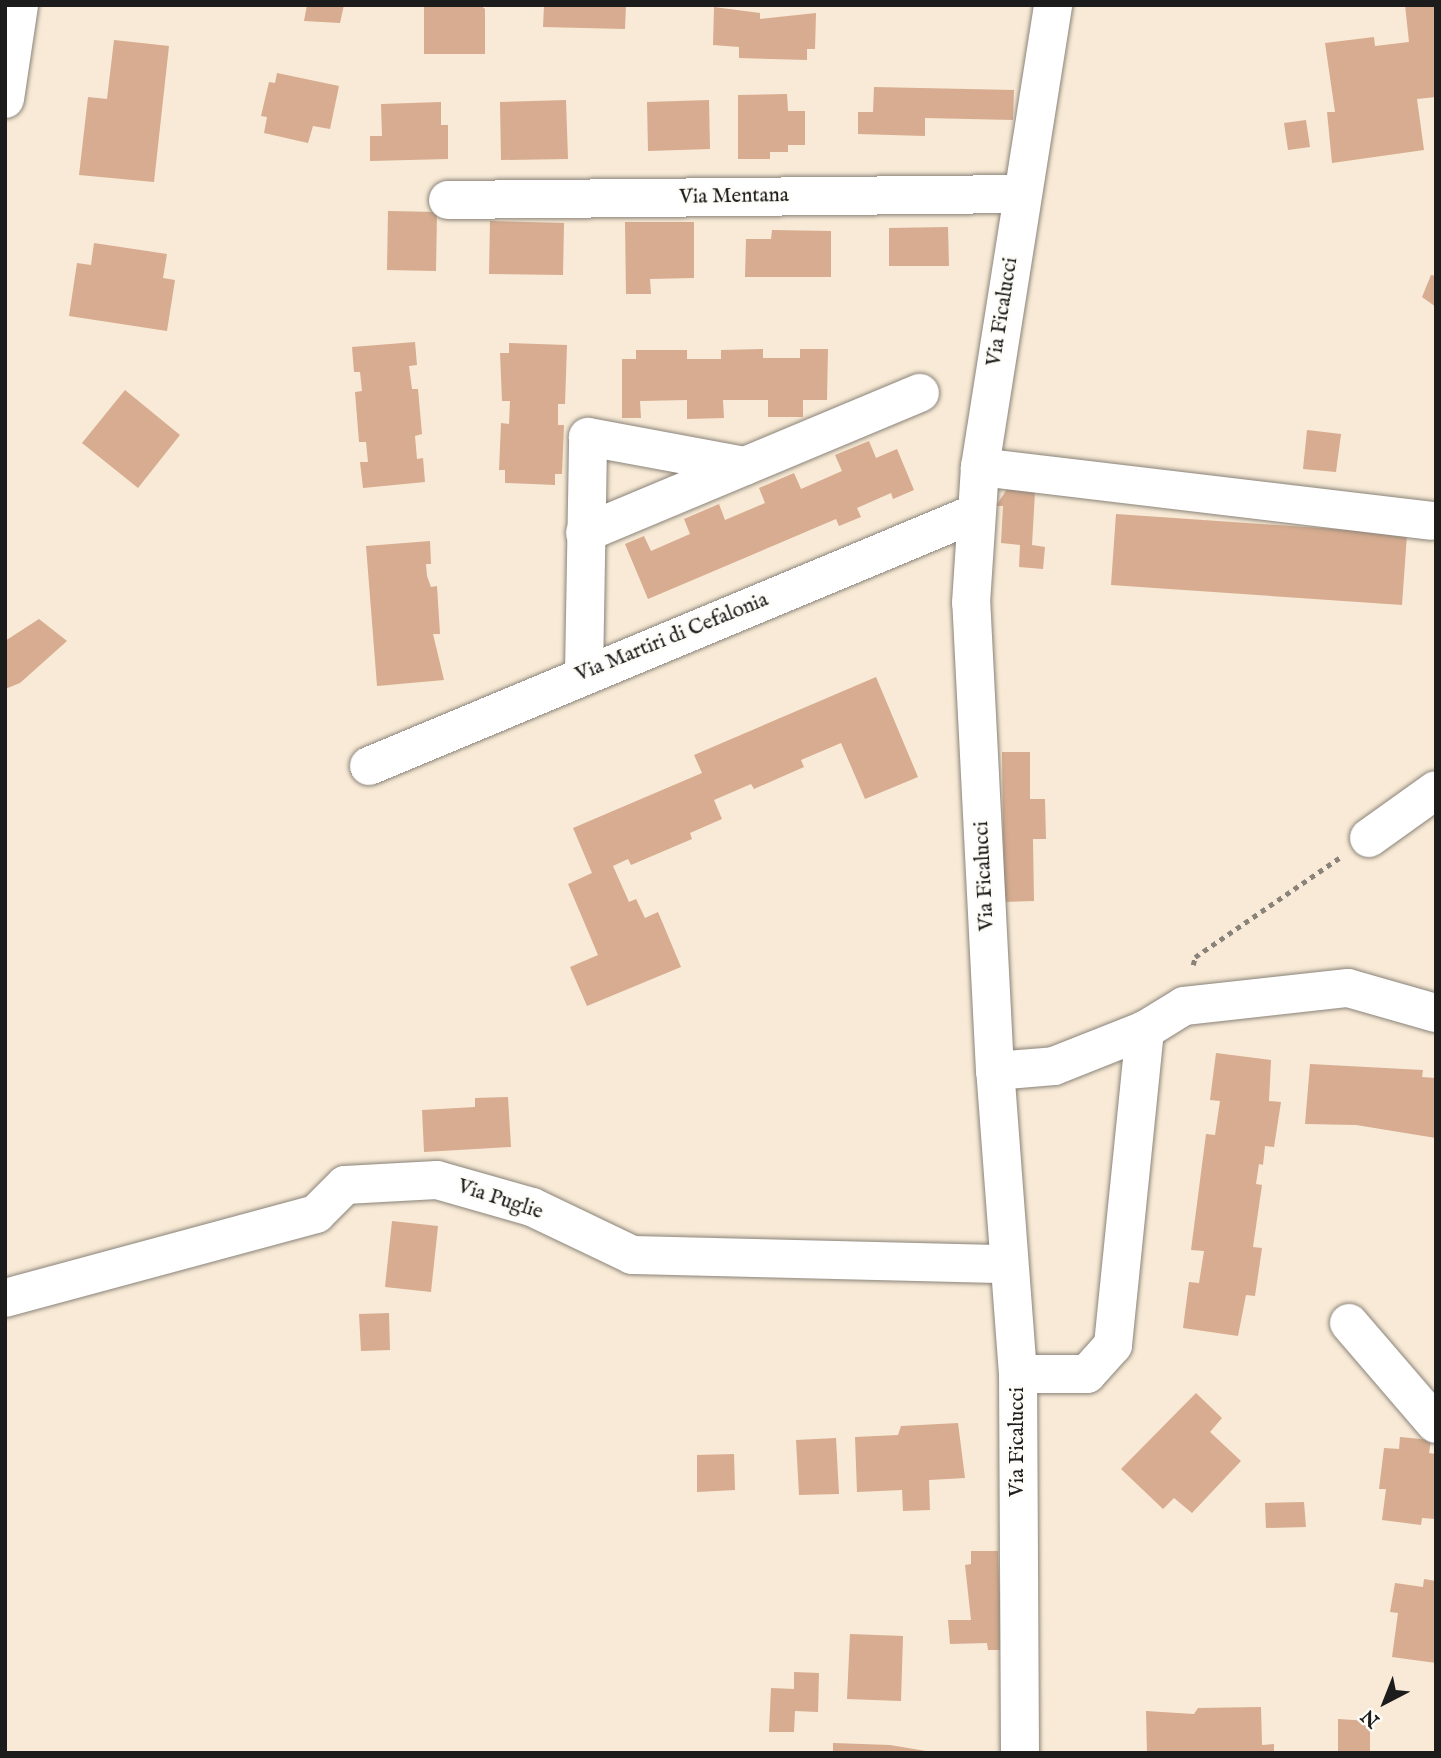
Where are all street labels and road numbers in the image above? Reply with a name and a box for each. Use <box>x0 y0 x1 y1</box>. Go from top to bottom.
street label: Via Mentana <box>679 183 789 211</box>
street label: Via Ficalucci <box>982 256 1024 368</box>
street label: Via Martiri di Cefalonia <box>572 588 772 688</box>
street label: Via Ficalucci <box>970 820 1000 932</box>
street label: Via Puglie <box>454 1174 546 1226</box>
street label: Via Ficalucci <box>1005 1387 1031 1497</box>

